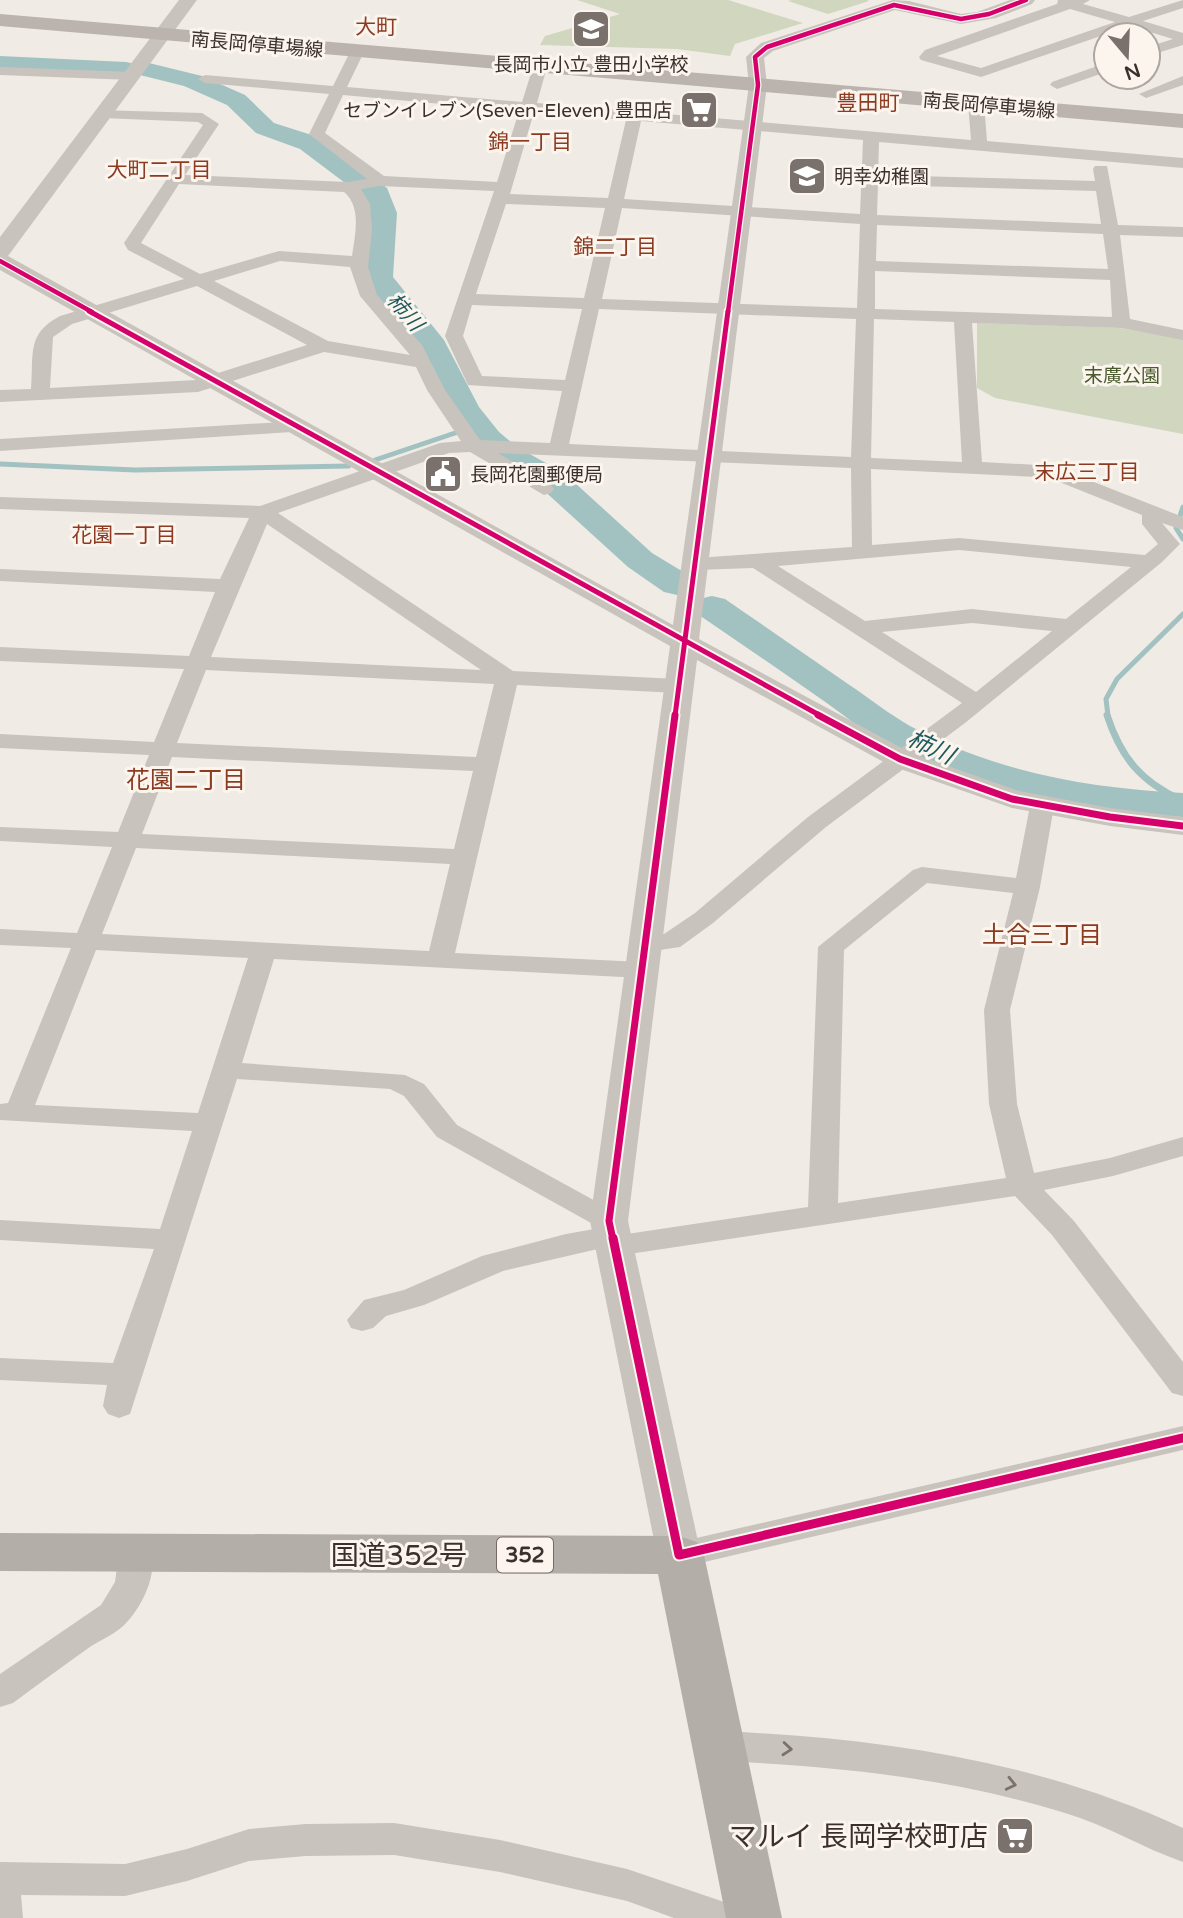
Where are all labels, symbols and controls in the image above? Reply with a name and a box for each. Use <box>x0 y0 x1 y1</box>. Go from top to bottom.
school or university icon: 長岡市小立 豊田小学校 <box>570 8 612 50</box>
district label: 大町 <box>355 15 397 40</box>
north arrow <box>1092 21 1162 91</box>
street label: 南長岡停車場線 <box>190 28 324 62</box>
place label: 長岡市小立 豊田小学校 <box>494 54 688 76</box>
text: N <box>1121 58 1143 84</box>
supermarket icon: セブンイレブン(Seven-Eleven) 豊田店 <box>678 89 720 131</box>
street label: 南長岡停車場線 <box>922 89 1056 123</box>
district label: 豊田町 <box>837 91 900 116</box>
place label: セブンイレブン(Seven-Eleven) 豊田店 <box>343 100 672 122</box>
district label: 錦一丁目 <box>488 130 572 155</box>
school or university icon: 明幸幼稚園 <box>786 155 828 197</box>
district label: 大町二丁目 <box>107 158 212 183</box>
place label: 明幸幼稚園 <box>834 166 929 188</box>
district label: 錦二丁目 <box>573 235 657 260</box>
water label: 柿川 <box>381 288 429 338</box>
park label: 末廣公園 <box>1084 365 1160 387</box>
public building icon: 長岡花園郵便局 <box>422 453 464 495</box>
district label: 末広三丁目 <box>1035 460 1140 485</box>
place label: 長岡花園郵便局 <box>470 464 603 486</box>
district label: 花園一丁目 <box>72 523 177 548</box>
water label: 柿川 <box>903 724 961 772</box>
district label: 花園二丁目 <box>126 766 246 795</box>
district label: 土合三丁目 <box>982 921 1102 950</box>
road number: 352 <box>497 1538 553 1572</box>
street label: 国道352号 <box>331 1539 467 1573</box>
one-way arrow <box>782 1741 793 1756</box>
one-way arrow <box>1005 1776 1017 1790</box>
supermarket icon: マルイ 長岡学校町店 <box>994 1815 1036 1857</box>
place label: マルイ 長岡学校町店 <box>729 1820 988 1854</box>

